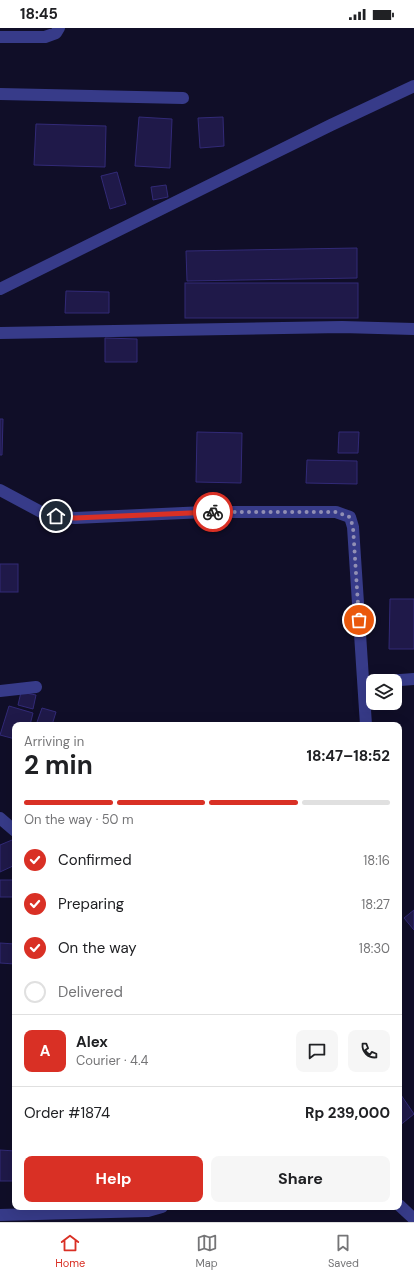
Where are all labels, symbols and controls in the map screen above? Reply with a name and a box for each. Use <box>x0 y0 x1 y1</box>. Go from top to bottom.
text: 18:45 <box>20 4 58 24</box>
courier <box>193 492 233 532</box>
pin <box>39 499 73 533</box>
icon: bike <box>202 501 224 523</box>
icon: home <box>45 505 67 527</box>
pin <box>342 603 376 637</box>
icon: bag <box>348 609 370 631</box>
map controls <box>366 674 402 710</box>
button: layers <box>366 674 402 710</box>
text: Arriving in <box>24 733 84 750</box>
text: 18:47–18:52 <box>307 746 390 766</box>
text: 2 min <box>24 748 93 782</box>
text: On the way · 50 m <box>24 811 134 828</box>
icon: check <box>24 849 46 871</box>
text: Confirmed <box>58 850 132 870</box>
text: 18:16 <box>363 852 390 869</box>
icon: check <box>24 893 46 915</box>
text: Preparing <box>58 894 124 914</box>
text: 18:27 <box>361 896 390 913</box>
icon: check <box>24 937 46 959</box>
text: On the way <box>58 938 137 958</box>
text: 18:30 <box>359 940 390 957</box>
text: Delivered <box>58 982 123 1002</box>
button: chat <box>296 1030 338 1072</box>
button: phone <box>348 1030 390 1072</box>
text: Alex <box>76 1032 108 1052</box>
text: A <box>40 1041 50 1061</box>
text: Courier · 4.4 <box>76 1052 148 1069</box>
text: Order #1874 <box>24 1103 110 1123</box>
text: Rp 239,000 <box>305 1103 390 1123</box>
button: Help <box>24 1156 203 1202</box>
button: Share <box>211 1156 390 1202</box>
tab: Home <box>55 1232 85 1270</box>
tab: Map <box>196 1232 218 1270</box>
tab: Saved <box>328 1232 359 1270</box>

